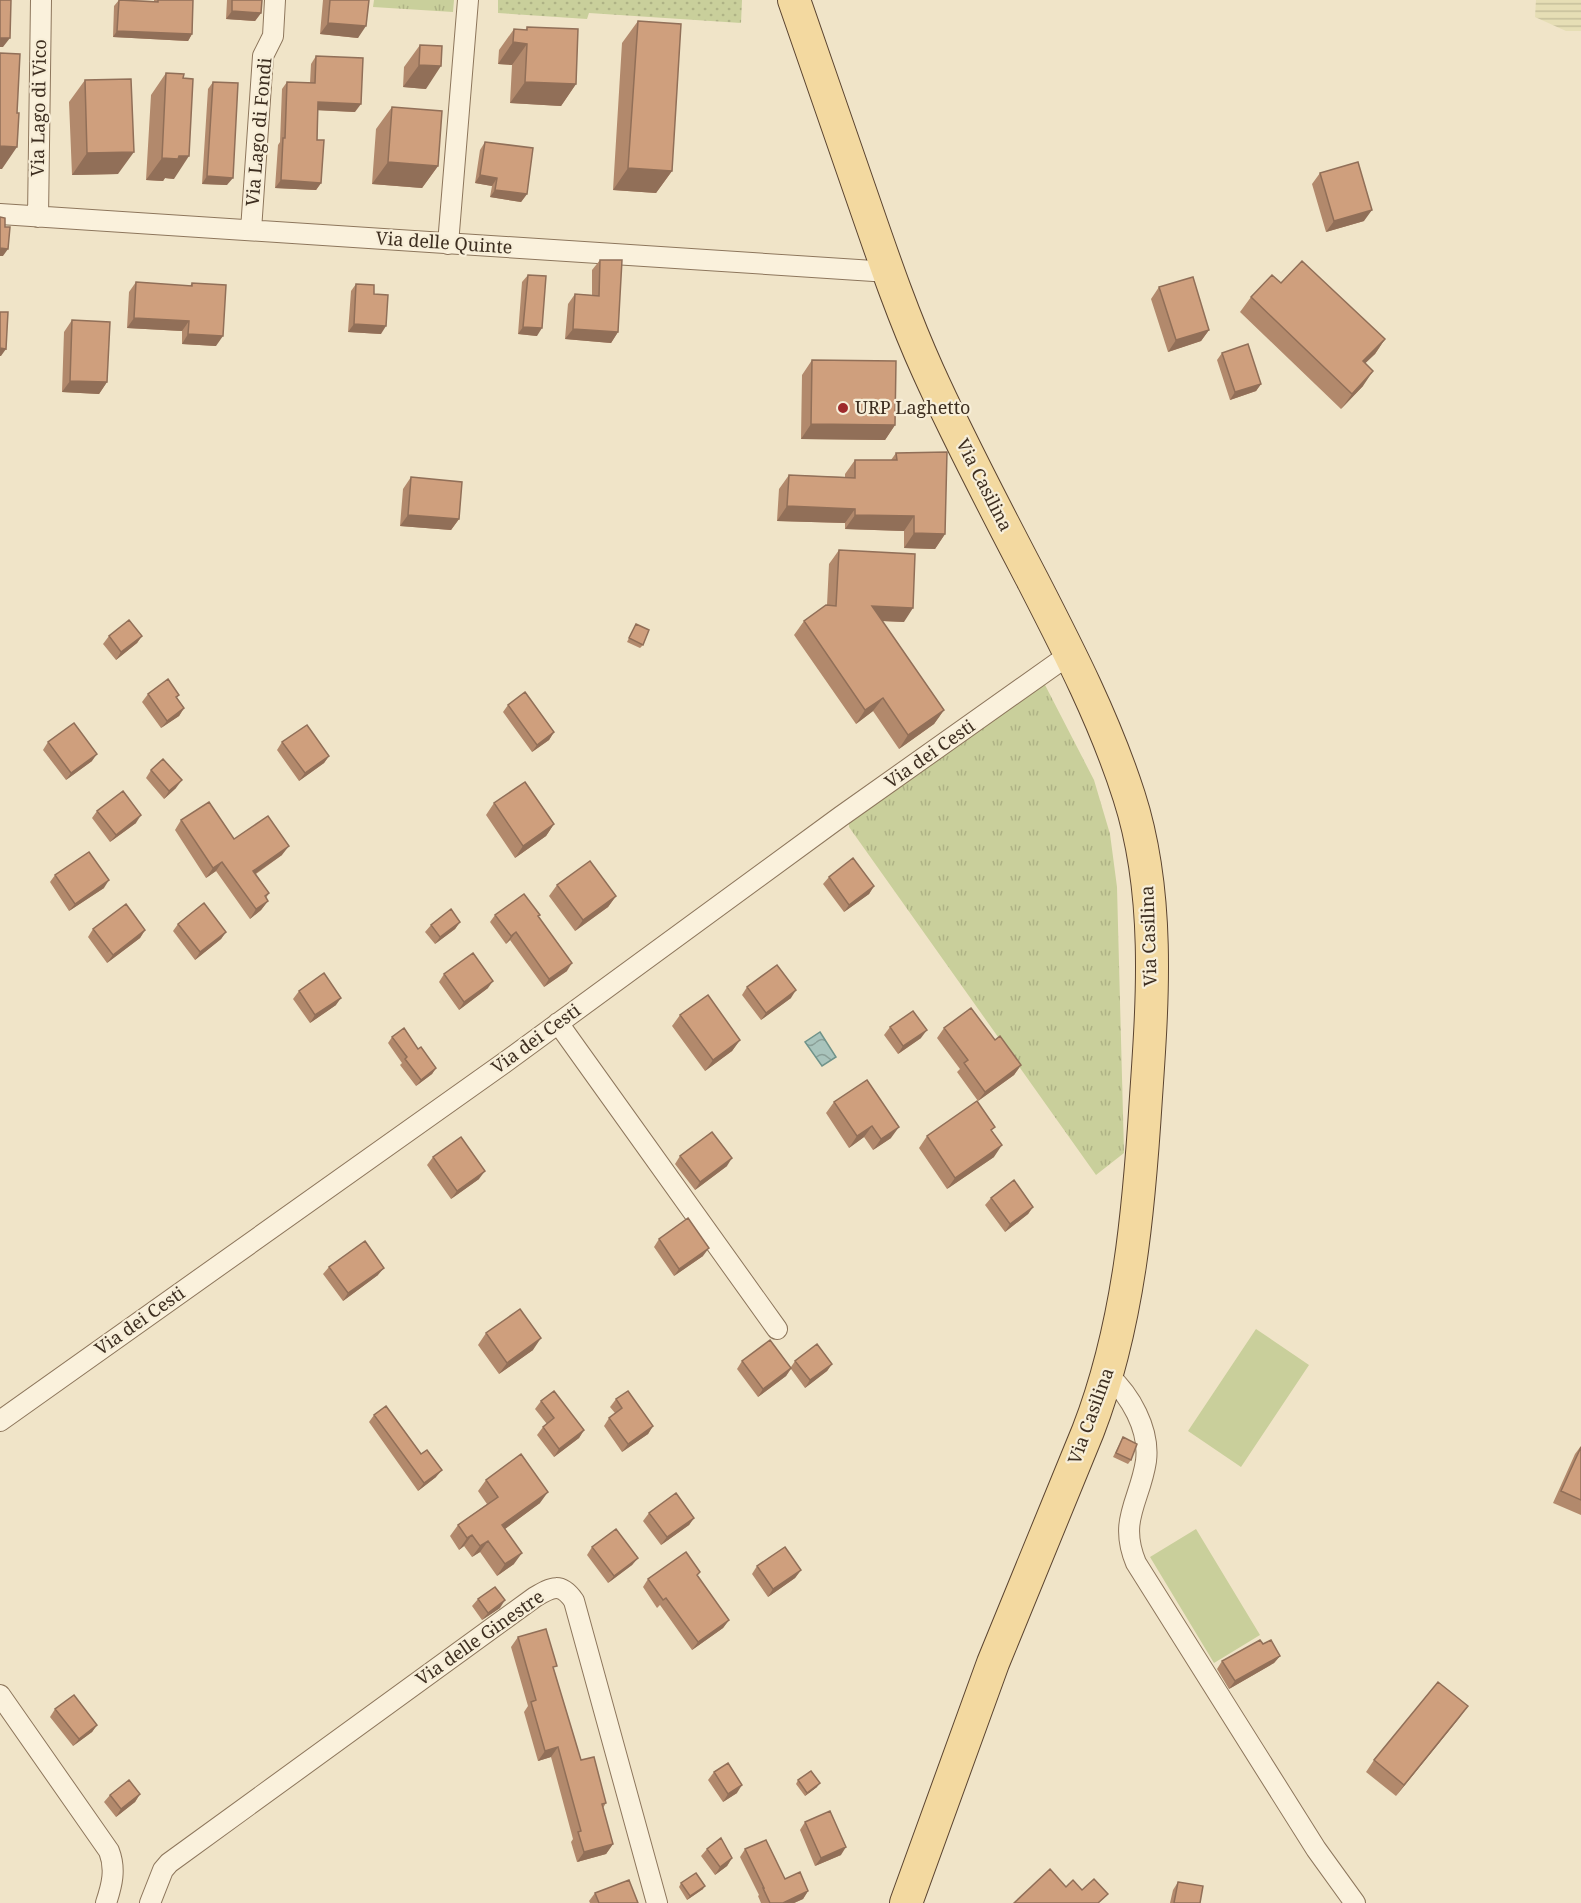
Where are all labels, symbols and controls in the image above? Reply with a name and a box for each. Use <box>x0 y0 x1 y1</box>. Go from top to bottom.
street label: Via Lago di Vico <box>25 39 51 177</box>
street label: Via Lago di Fondi <box>240 56 276 207</box>
street label: Via delle Quinte <box>375 225 513 259</box>
place label: URP Laghetto <box>855 395 970 419</box>
marker: URP Laghetto <box>836 401 850 415</box>
street label: Via Casilina <box>951 434 1018 535</box>
street label: Via dei Cesti <box>880 713 979 793</box>
street label: Via Casilina <box>1134 885 1162 987</box>
street label: Via dei Cesti <box>486 998 585 1079</box>
street label: Via dei Cesti <box>90 1280 189 1360</box>
street label: Via Casilina <box>1062 1364 1119 1467</box>
street label: Via delle Ginestre <box>411 1584 548 1690</box>

